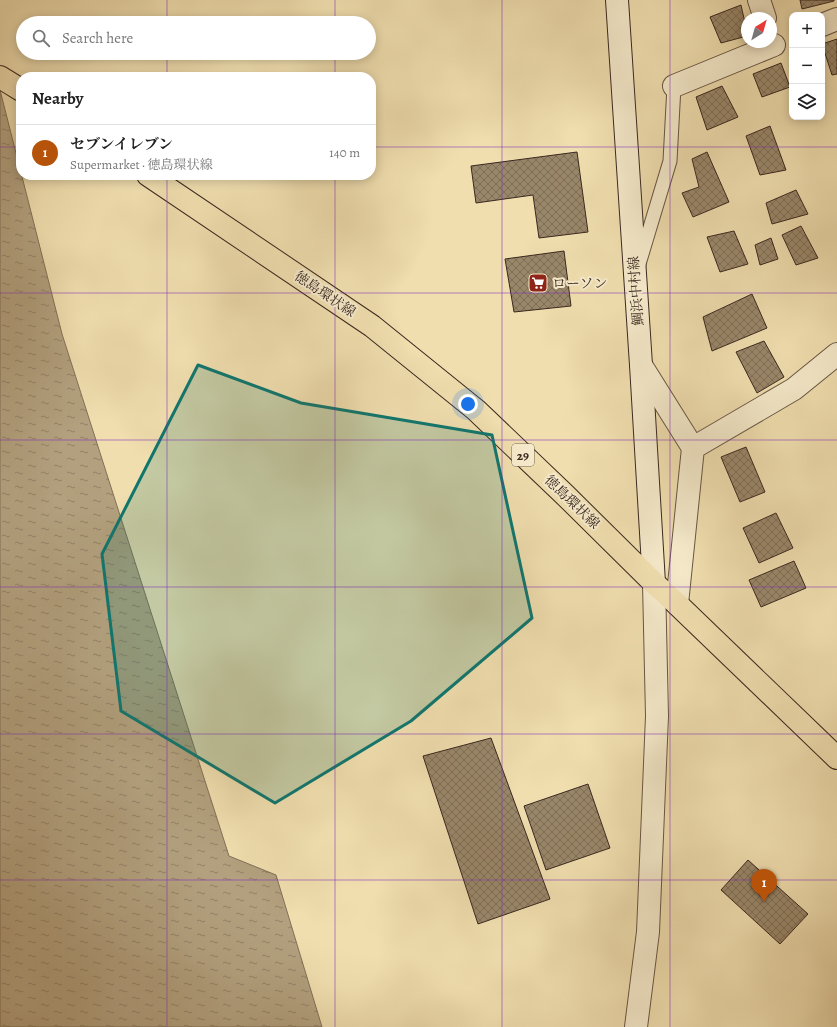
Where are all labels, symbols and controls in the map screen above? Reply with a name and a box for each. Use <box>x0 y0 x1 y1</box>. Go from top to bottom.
north arrow <box>741 12 777 48</box>
map controls <box>789 12 825 120</box>
button: + <box>789 12 825 48</box>
search box <box>16 16 376 60</box>
icon: search <box>30 27 52 49</box>
text: Search here <box>62 28 133 48</box>
button: − <box>789 48 825 84</box>
button: layers <box>789 84 825 120</box>
text: Nearby <box>32 87 83 110</box>
text: セブンイレブン <box>70 134 173 154</box>
text: 1 <box>43 144 47 161</box>
text: 140 m <box>329 144 360 161</box>
text: Supermarket · 徳島環状線 <box>70 156 212 173</box>
street label: 鯛浜中村線 <box>624 255 648 327</box>
street label: 徳島環状線 <box>291 267 359 321</box>
supermarket icon: ローソン <box>527 272 549 294</box>
place label: ローソン <box>552 274 607 293</box>
your location <box>458 394 478 414</box>
road number: 29 <box>512 444 534 466</box>
street label: 徳島環状線 <box>540 471 604 533</box>
pin: 1 <box>751 869 777 902</box>

